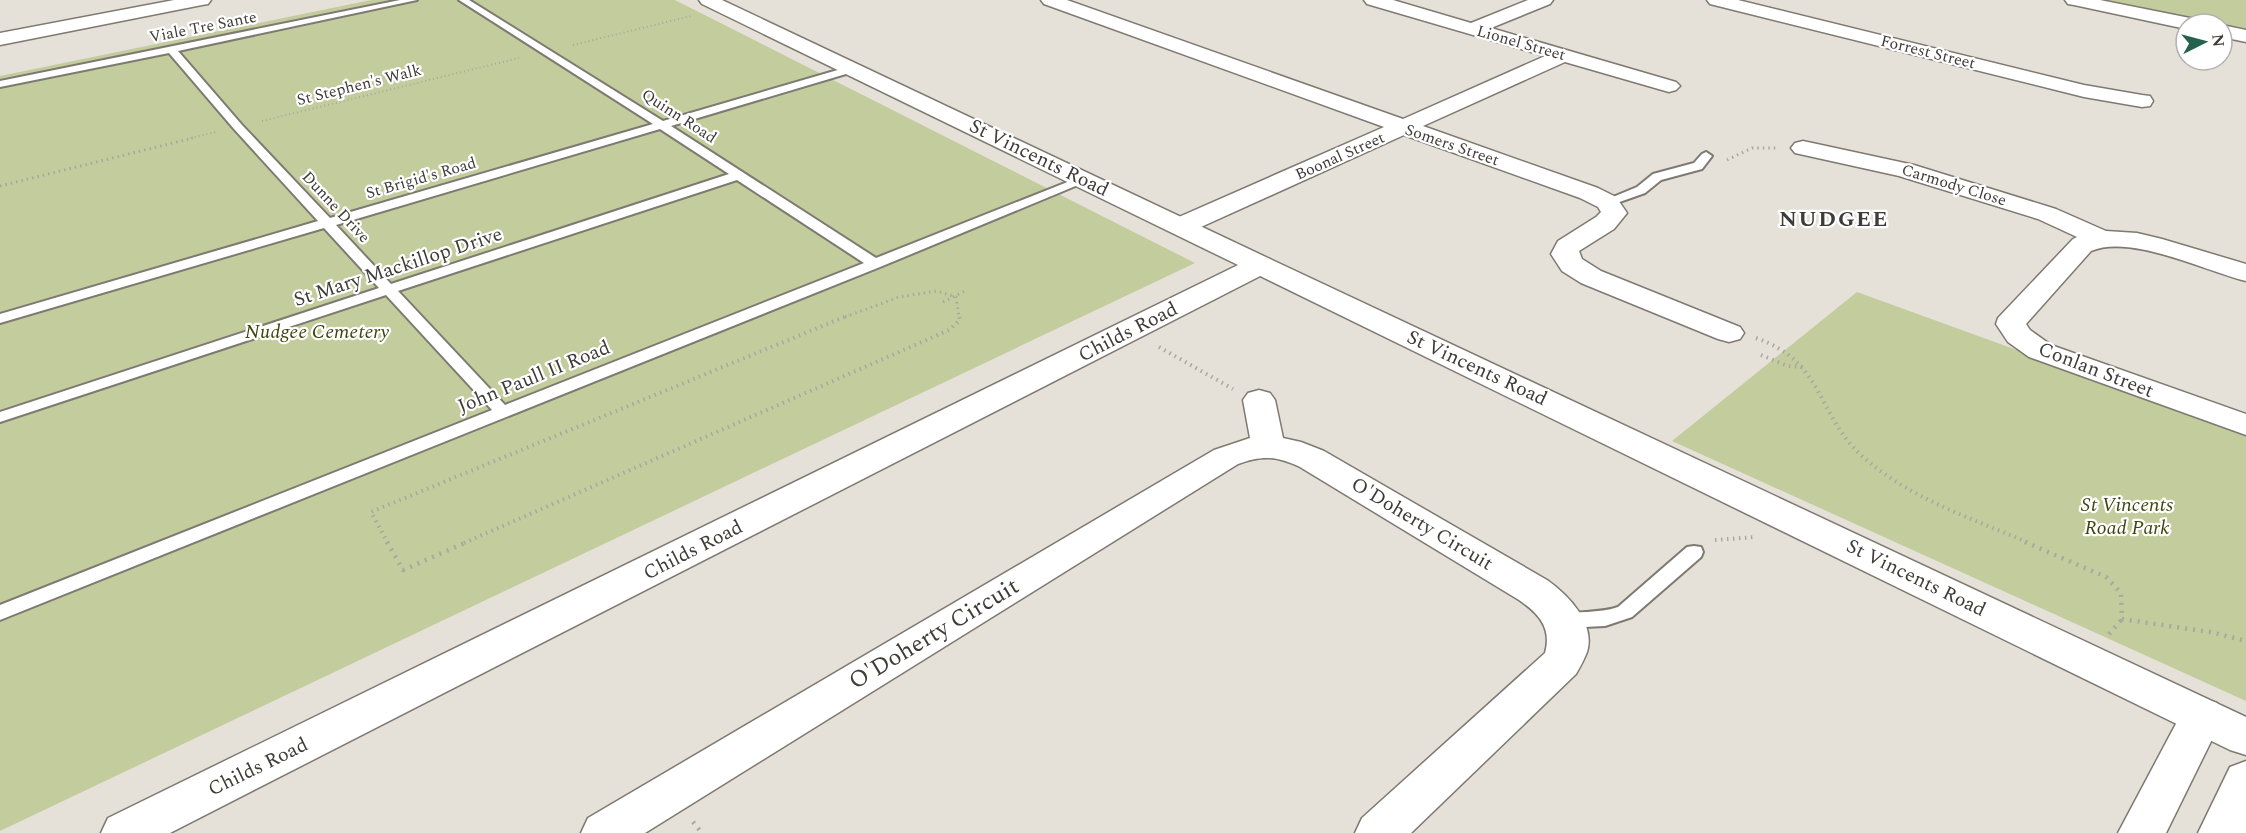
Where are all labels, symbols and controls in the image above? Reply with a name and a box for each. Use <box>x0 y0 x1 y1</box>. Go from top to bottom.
street label: Viale Tre Sante <box>147 5 259 49</box>
north arrow <box>2174 12 2234 72</box>
street label: Lionel Street <box>1474 19 1569 67</box>
street label: Forrest Street <box>1878 29 1978 75</box>
text: N <box>2205 33 2231 48</box>
street label: St Stephen's Walk <box>294 58 424 112</box>
street label: Quinn Road <box>637 83 721 149</box>
street label: St Vincents Road <box>964 111 1114 205</box>
street label: Somers Street <box>1402 118 1503 172</box>
street label: Boonal Street <box>1291 125 1389 186</box>
street label: St Brigid's Road <box>363 151 479 205</box>
street label: Carmody Close <box>1899 158 2009 212</box>
street label: Dunne Drive <box>296 166 376 248</box>
district label: NUDGEE <box>1779 203 1889 236</box>
street label: St Mary Mackillop Drive <box>290 219 506 315</box>
street label: Childs Road <box>1073 294 1183 370</box>
park label: Nudgee Cemetery <box>245 317 389 347</box>
street label: St Vincents Road <box>1402 322 1552 414</box>
street label: John Paull II Road <box>453 333 615 421</box>
street label: Conlan Street <box>2034 334 2158 406</box>
street label: O'Doherty Circuit <box>1345 470 1499 578</box>
park label: St Vincents Road Park <box>2081 490 2173 543</box>
street label: Childs Road <box>638 512 748 588</box>
street label: St Vincents Road <box>1841 531 1991 625</box>
street label: O'Doherty Circuit <box>842 569 1026 699</box>
street label: Childs Road <box>203 730 313 804</box>

